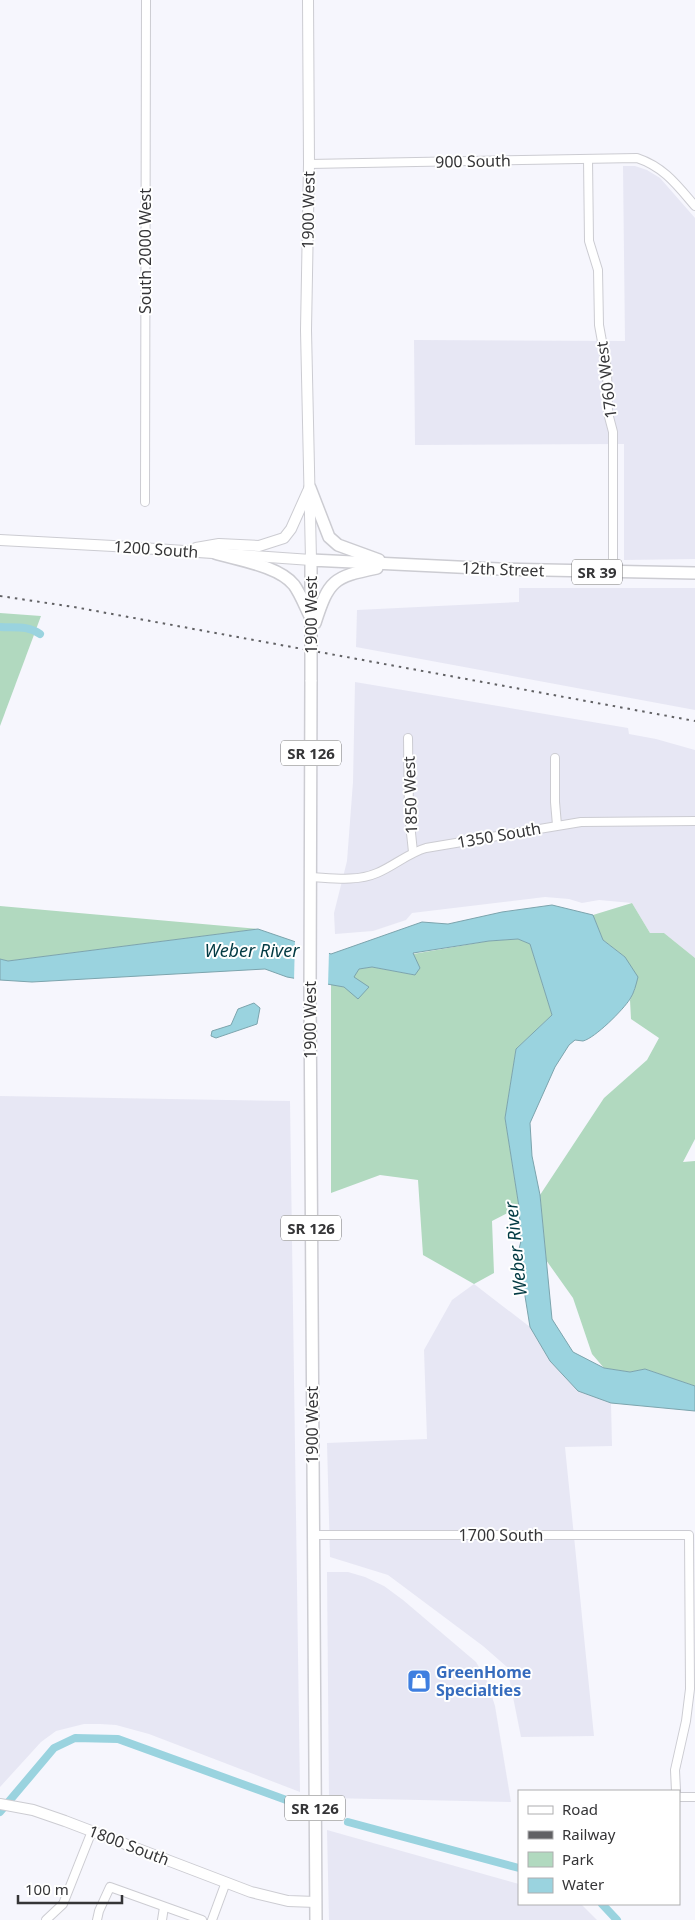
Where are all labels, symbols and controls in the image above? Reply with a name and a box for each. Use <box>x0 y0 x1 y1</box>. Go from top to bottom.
street label: 900 South <box>435 149 511 173</box>
street label: 1900 West <box>296 171 320 249</box>
street label: South 2000 West <box>134 188 156 314</box>
street label: 1760 West <box>590 340 622 420</box>
street label: 1200 South <box>113 535 199 563</box>
street label: 12th Street <box>461 557 545 581</box>
road number: SR 39 <box>572 560 622 584</box>
street label: 1900 West <box>300 576 322 654</box>
road number: SR 126 <box>281 740 341 766</box>
street label: 1850 West <box>398 756 422 834</box>
street label: 1350 South <box>455 817 543 853</box>
water label: Weber River <box>205 938 300 962</box>
street label: 1900 West <box>299 981 321 1059</box>
water label: Weber River <box>498 1200 532 1297</box>
road number: SR 126 <box>281 1216 341 1240</box>
street label: 1900 West <box>301 1386 323 1464</box>
street label: 1700 South <box>459 1524 543 1546</box>
place label: GreenHome Specialties <box>436 1661 531 1701</box>
shop icon: GreenHome Specialties <box>406 1668 432 1694</box>
legend <box>518 1790 680 1905</box>
road number: SR 126 <box>285 1796 345 1820</box>
text: Road <box>562 1799 598 1819</box>
street label: 1800 South <box>85 1820 173 1870</box>
text: Railway <box>562 1824 616 1844</box>
text: Park <box>562 1849 594 1869</box>
scale bar <box>18 1872 121 1904</box>
text: Water <box>562 1874 604 1894</box>
text: 100 m <box>25 1879 69 1899</box>

